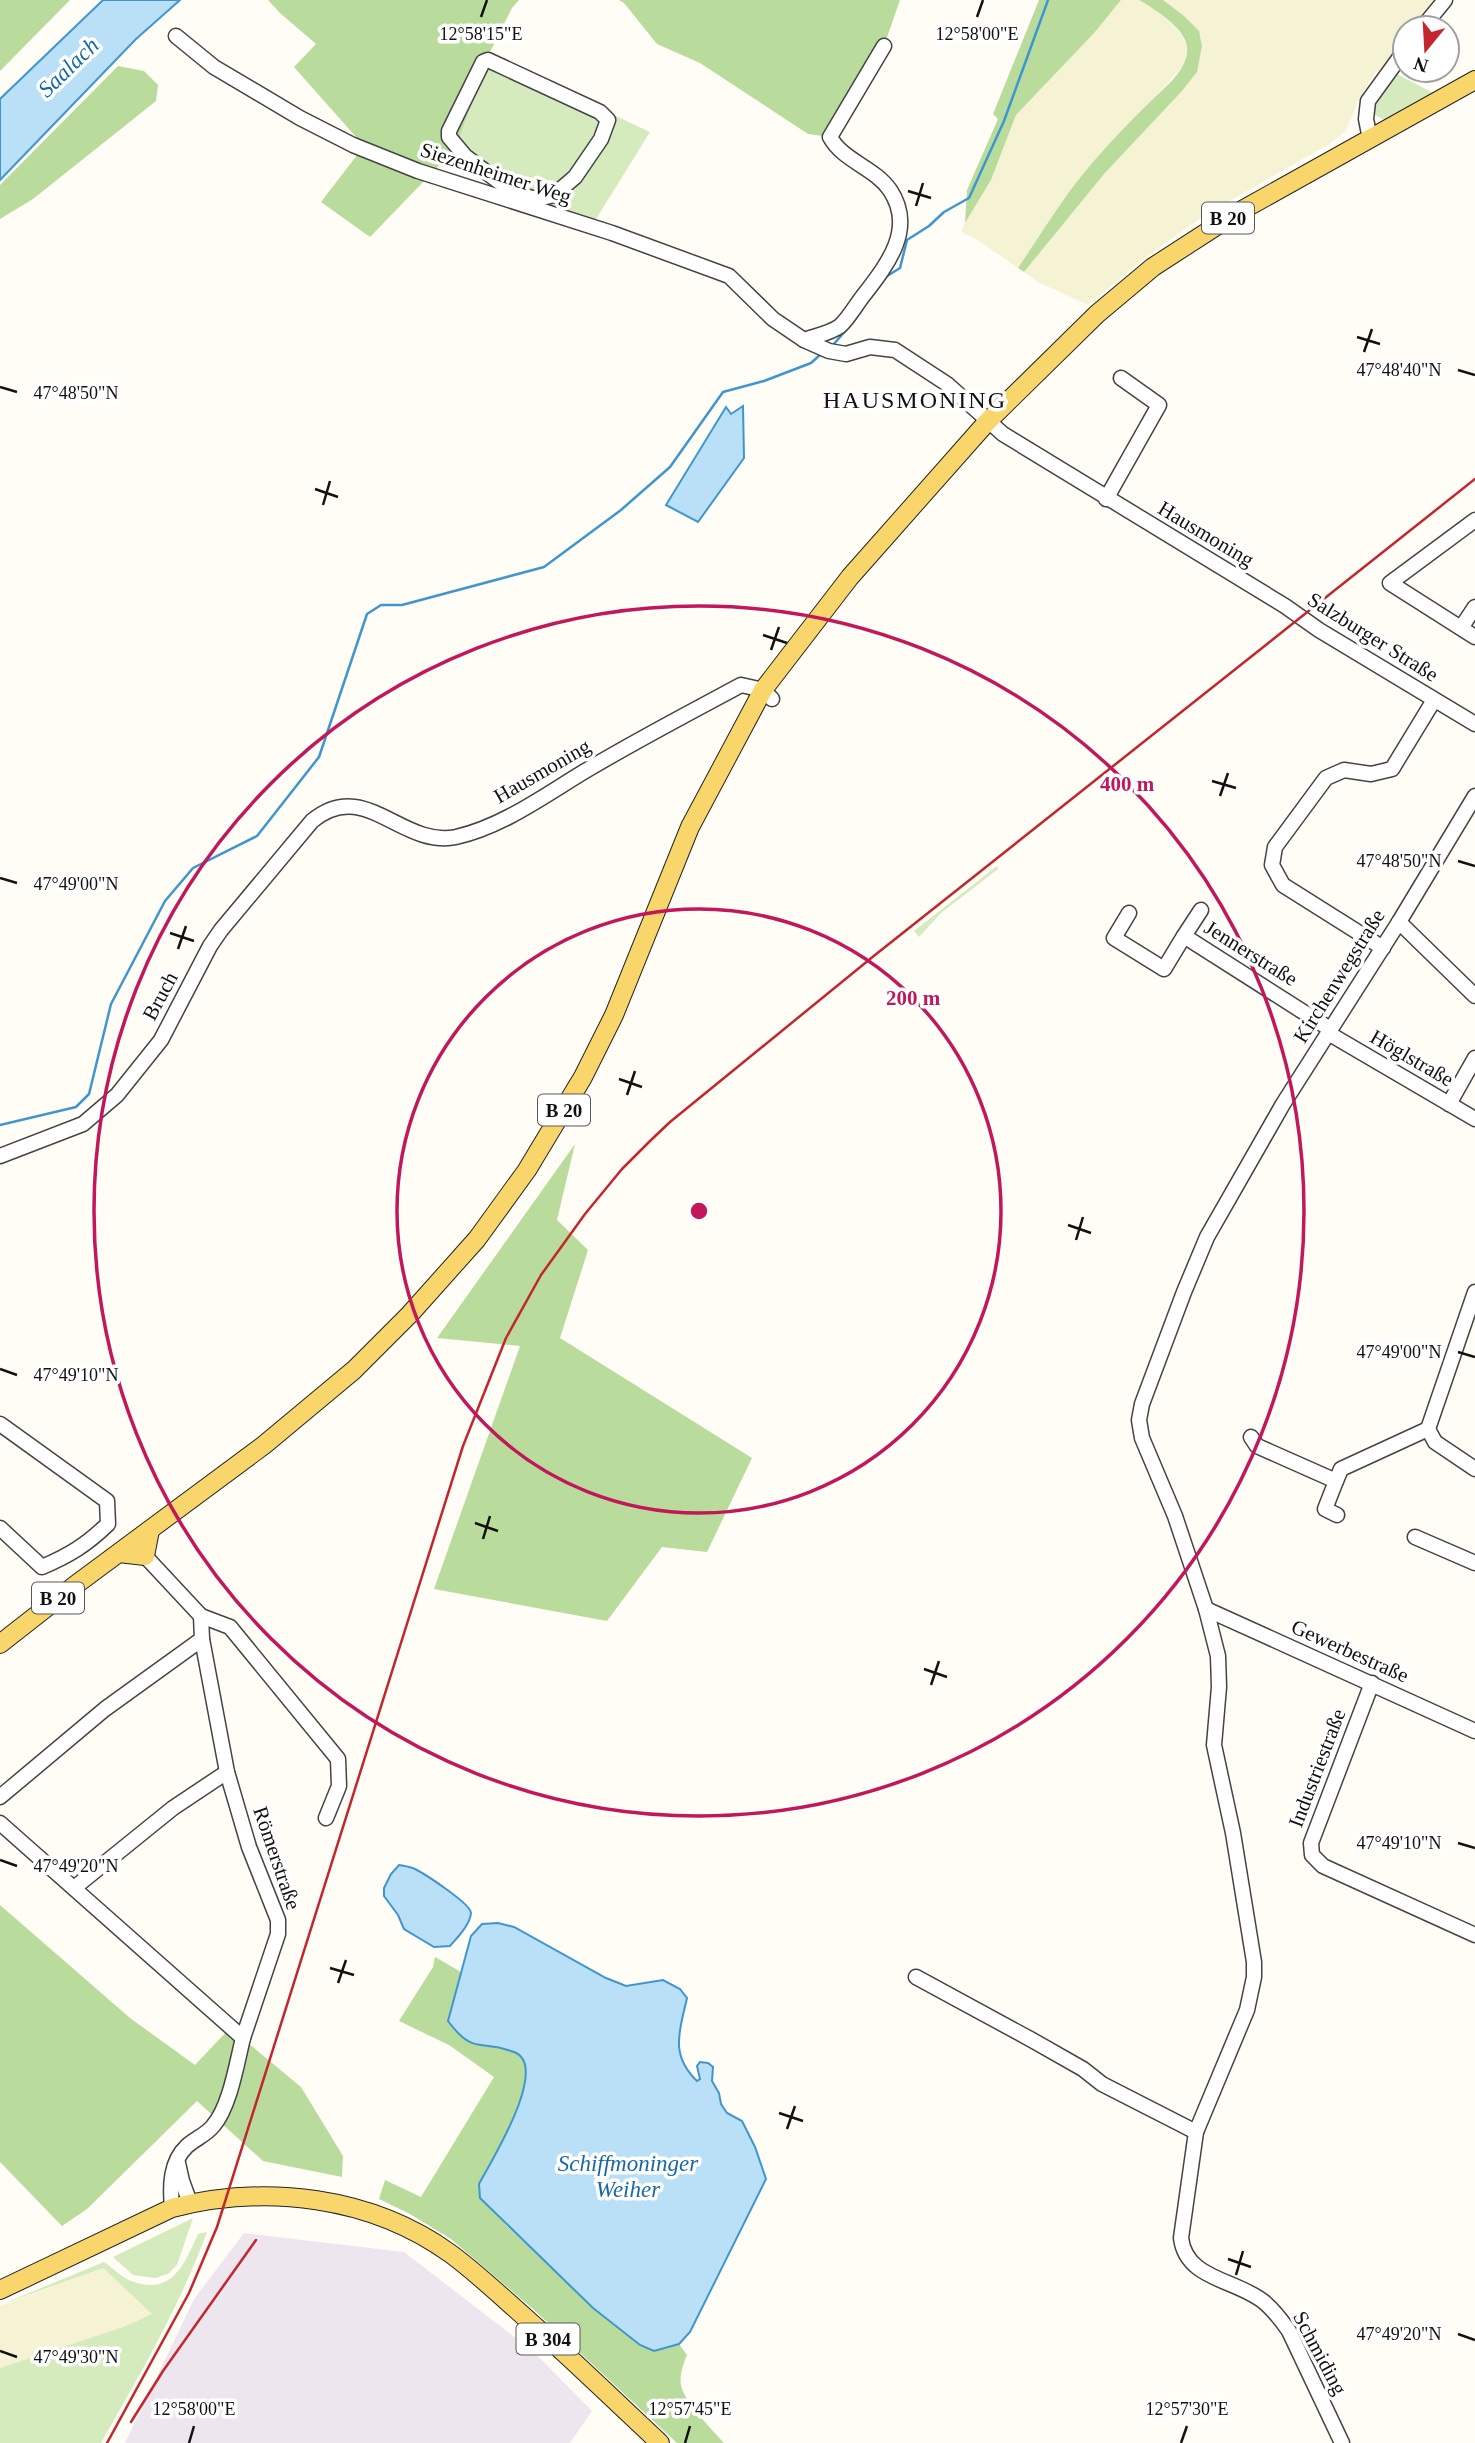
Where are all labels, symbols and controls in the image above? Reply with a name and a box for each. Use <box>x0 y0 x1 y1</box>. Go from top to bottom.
north arrow <box>1391 14 1461 84</box>
text: 12°58'15"E <box>440 24 522 44</box>
text: 12°58'00"E <box>936 24 1018 44</box>
water label: Saalach <box>33 33 104 102</box>
text: N <box>1411 53 1431 77</box>
street label: Siezenheimer Weg <box>418 137 575 209</box>
road number: B 20 <box>1202 202 1254 233</box>
text: 47°48'40"N <box>1357 360 1441 380</box>
text: 47°48'50"N <box>34 383 118 403</box>
district label: HAUSMONING <box>823 387 1007 413</box>
street label: Hausmoning <box>1154 496 1259 572</box>
street label: Salzburger Straße <box>1303 587 1443 687</box>
street label: Hausmoning <box>490 734 595 808</box>
text: 400 m <box>1100 772 1155 796</box>
text: 47°48'50"N <box>1357 851 1441 871</box>
text: 47°49'00"N <box>34 874 118 894</box>
street label: Kirchenwegstraße <box>1288 905 1390 1047</box>
street label: Jennerstraße <box>1200 915 1302 991</box>
street label: Bruch <box>137 967 183 1024</box>
text: 200 m <box>886 986 941 1010</box>
street label: Höglstraße <box>1366 1025 1458 1091</box>
road number: B 20 <box>538 1094 590 1126</box>
centre of rings <box>687 1199 711 1223</box>
text: 47°49'00"N <box>1357 1342 1441 1362</box>
text: 47°49'10"N <box>34 1365 118 1385</box>
road number: B 20 <box>32 1582 84 1614</box>
street label: Gewerbestraße <box>1288 1614 1412 1688</box>
street label: Industriestraße <box>1283 1705 1351 1831</box>
street label: Römerstraße <box>248 1803 306 1913</box>
text: 47°49'10"N <box>1357 1833 1441 1853</box>
text: 47°49'20"N <box>34 1856 118 1876</box>
water label: Schiffmoninger Weiher <box>558 2151 699 2202</box>
street label: Schmiding <box>1288 2307 1352 2399</box>
road number: B 304 <box>516 2324 580 2354</box>
text: 47°49'20"N <box>1357 2324 1441 2344</box>
text: 47°49'30"N <box>34 2347 118 2367</box>
text: 12°58'00"E <box>153 2399 235 2419</box>
text: 12°57'45"E <box>649 2399 731 2419</box>
text: 12°57'30"E <box>1146 2399 1228 2419</box>

